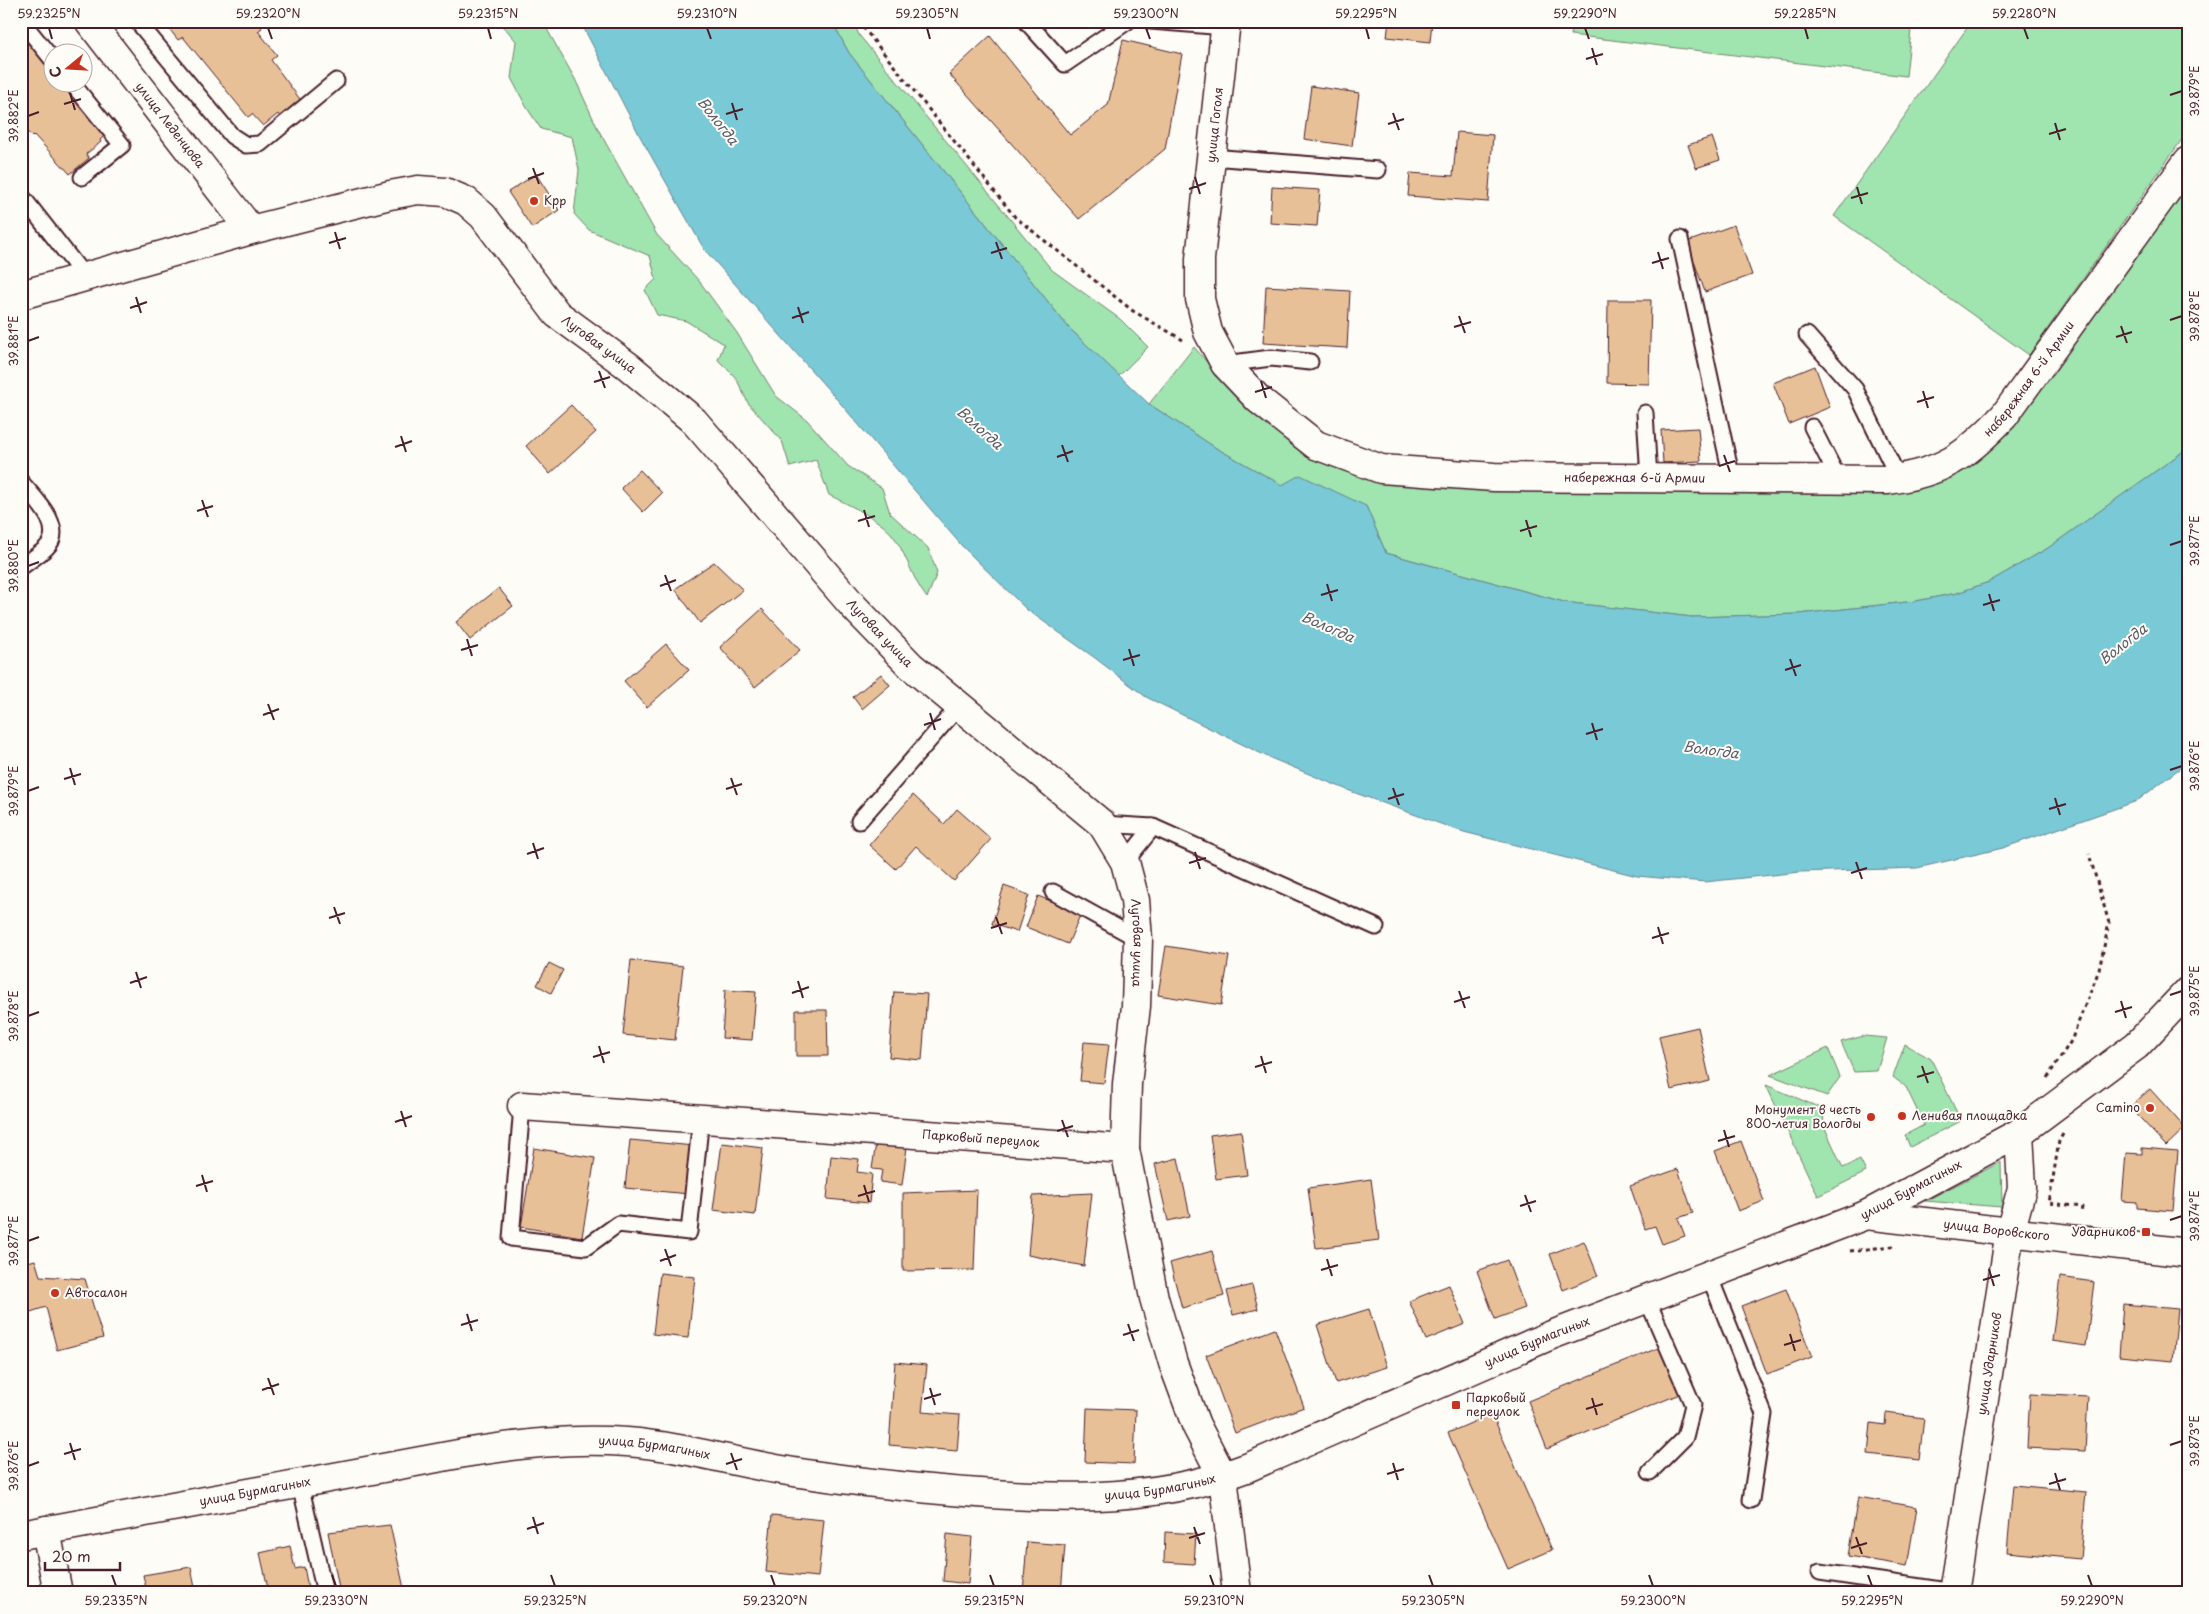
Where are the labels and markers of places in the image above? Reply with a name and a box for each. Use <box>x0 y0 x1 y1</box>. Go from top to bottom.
place label: Kpp <box>544 191 566 209</box>
marker: Kpp <box>528 195 540 207</box>
place label: Camino <box>2096 1098 2140 1116</box>
place label: Монумент в честь 800-летия Вологды <box>1746 1100 1861 1132</box>
marker: Camino <box>2144 1102 2156 1114</box>
place label: Ленивая площадка <box>1912 1106 2028 1124</box>
marker: Ленивая площадка <box>1896 1110 1908 1122</box>
marker: Монумент в честь 800-летия Вологды <box>1865 1111 1877 1123</box>
place label: Ударников <box>2071 1222 2136 1240</box>
marker: Ударников <box>2140 1226 2152 1238</box>
place label: Автосалон <box>65 1283 127 1301</box>
marker: Автосалон <box>49 1287 61 1299</box>
place label: Парковый переулок <box>1466 1388 1526 1420</box>
marker: Парковый переулок <box>1450 1399 1462 1411</box>

